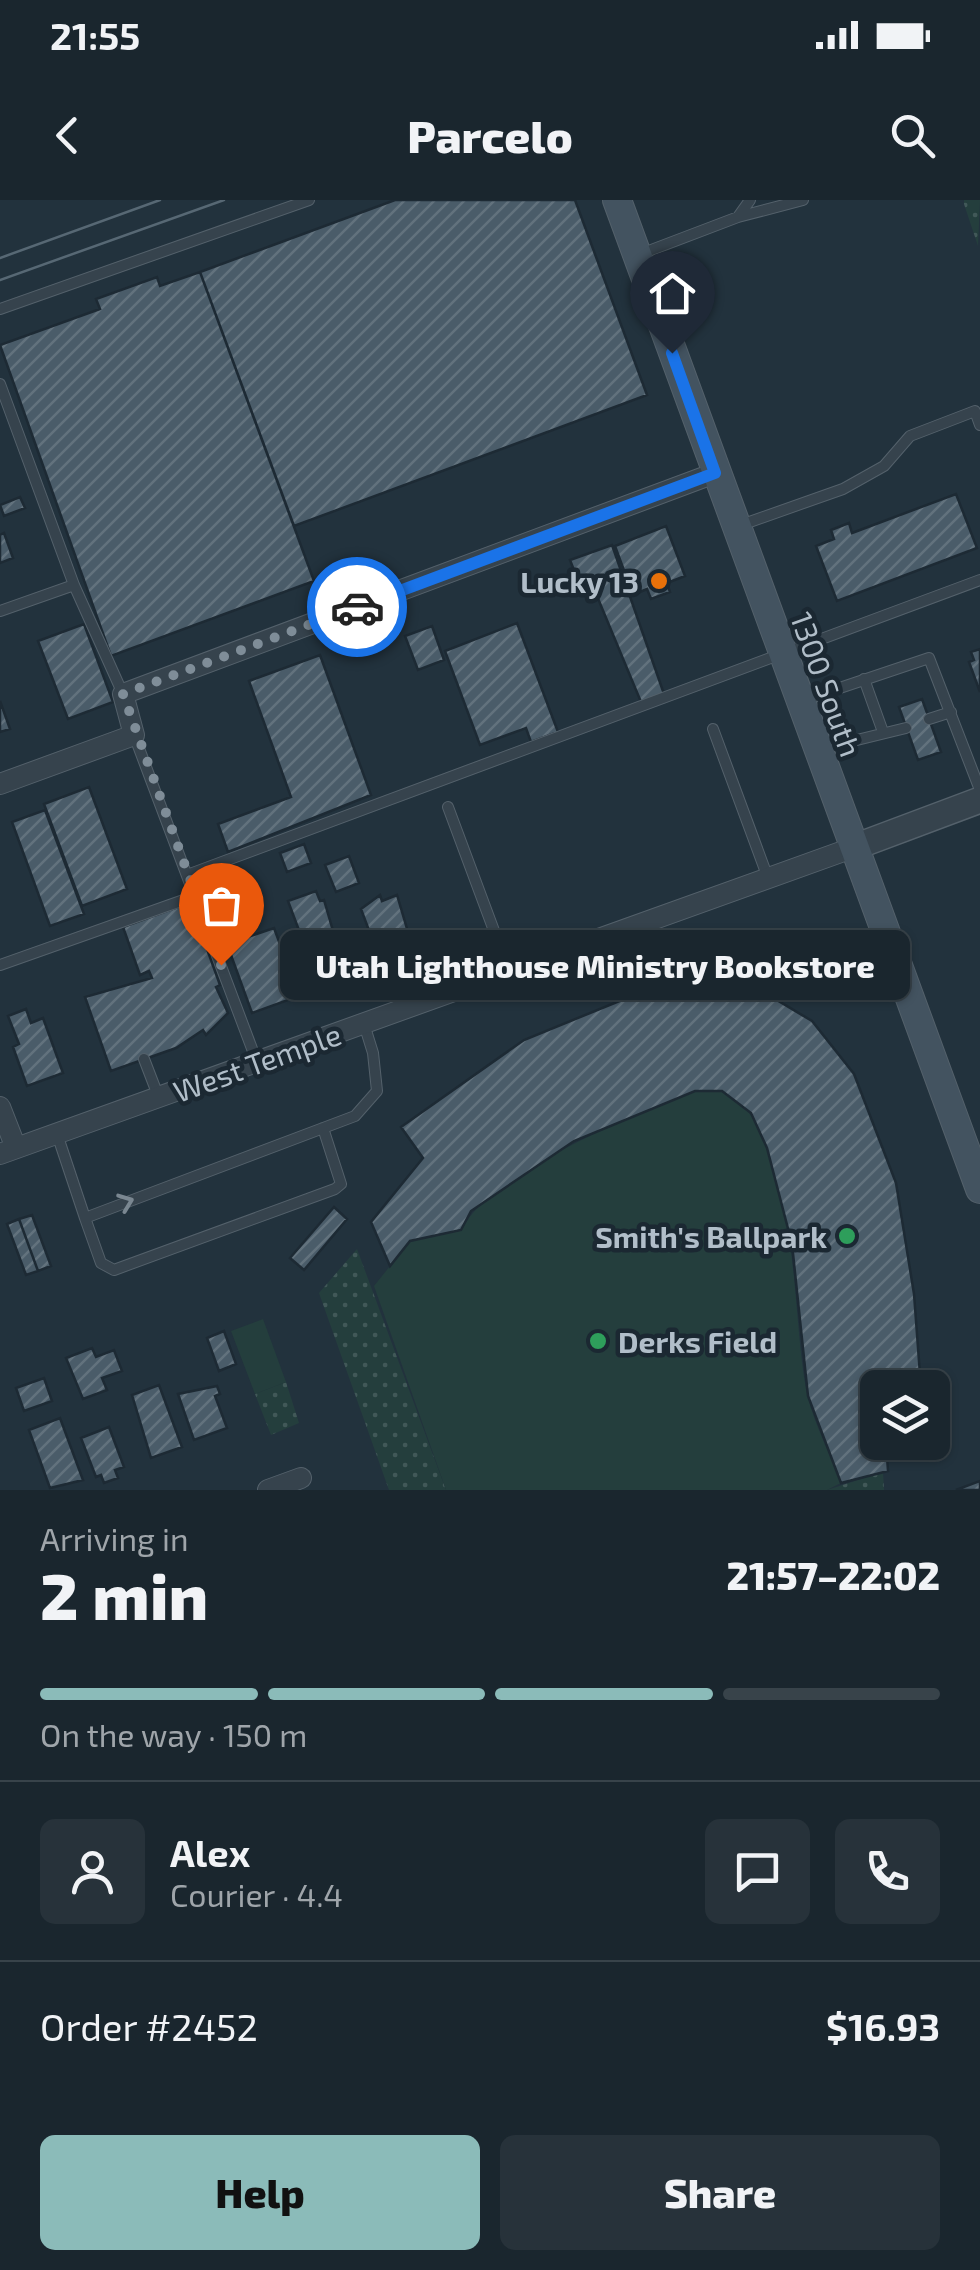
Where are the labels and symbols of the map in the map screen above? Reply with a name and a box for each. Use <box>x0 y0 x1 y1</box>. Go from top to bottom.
pin <box>630 251 715 354</box>
courier <box>307 557 407 657</box>
place label: Lucky 13 <box>520 563 639 600</box>
marker: Lucky 13 <box>648 570 670 592</box>
street label: 1300 South <box>784 607 870 761</box>
pin <box>179 863 264 966</box>
callout: Utah Lighthouse Ministry Bookstore <box>281 930 911 1000</box>
street label: West Temple <box>168 1015 346 1109</box>
one-way arrow <box>116 1194 134 1214</box>
place label: Smith's Ballpark <box>595 1218 827 1254</box>
marker: Smith's Ballpark <box>836 1225 858 1247</box>
place label: Derks Field <box>618 1323 777 1359</box>
marker: Derks Field <box>587 1330 609 1352</box>

